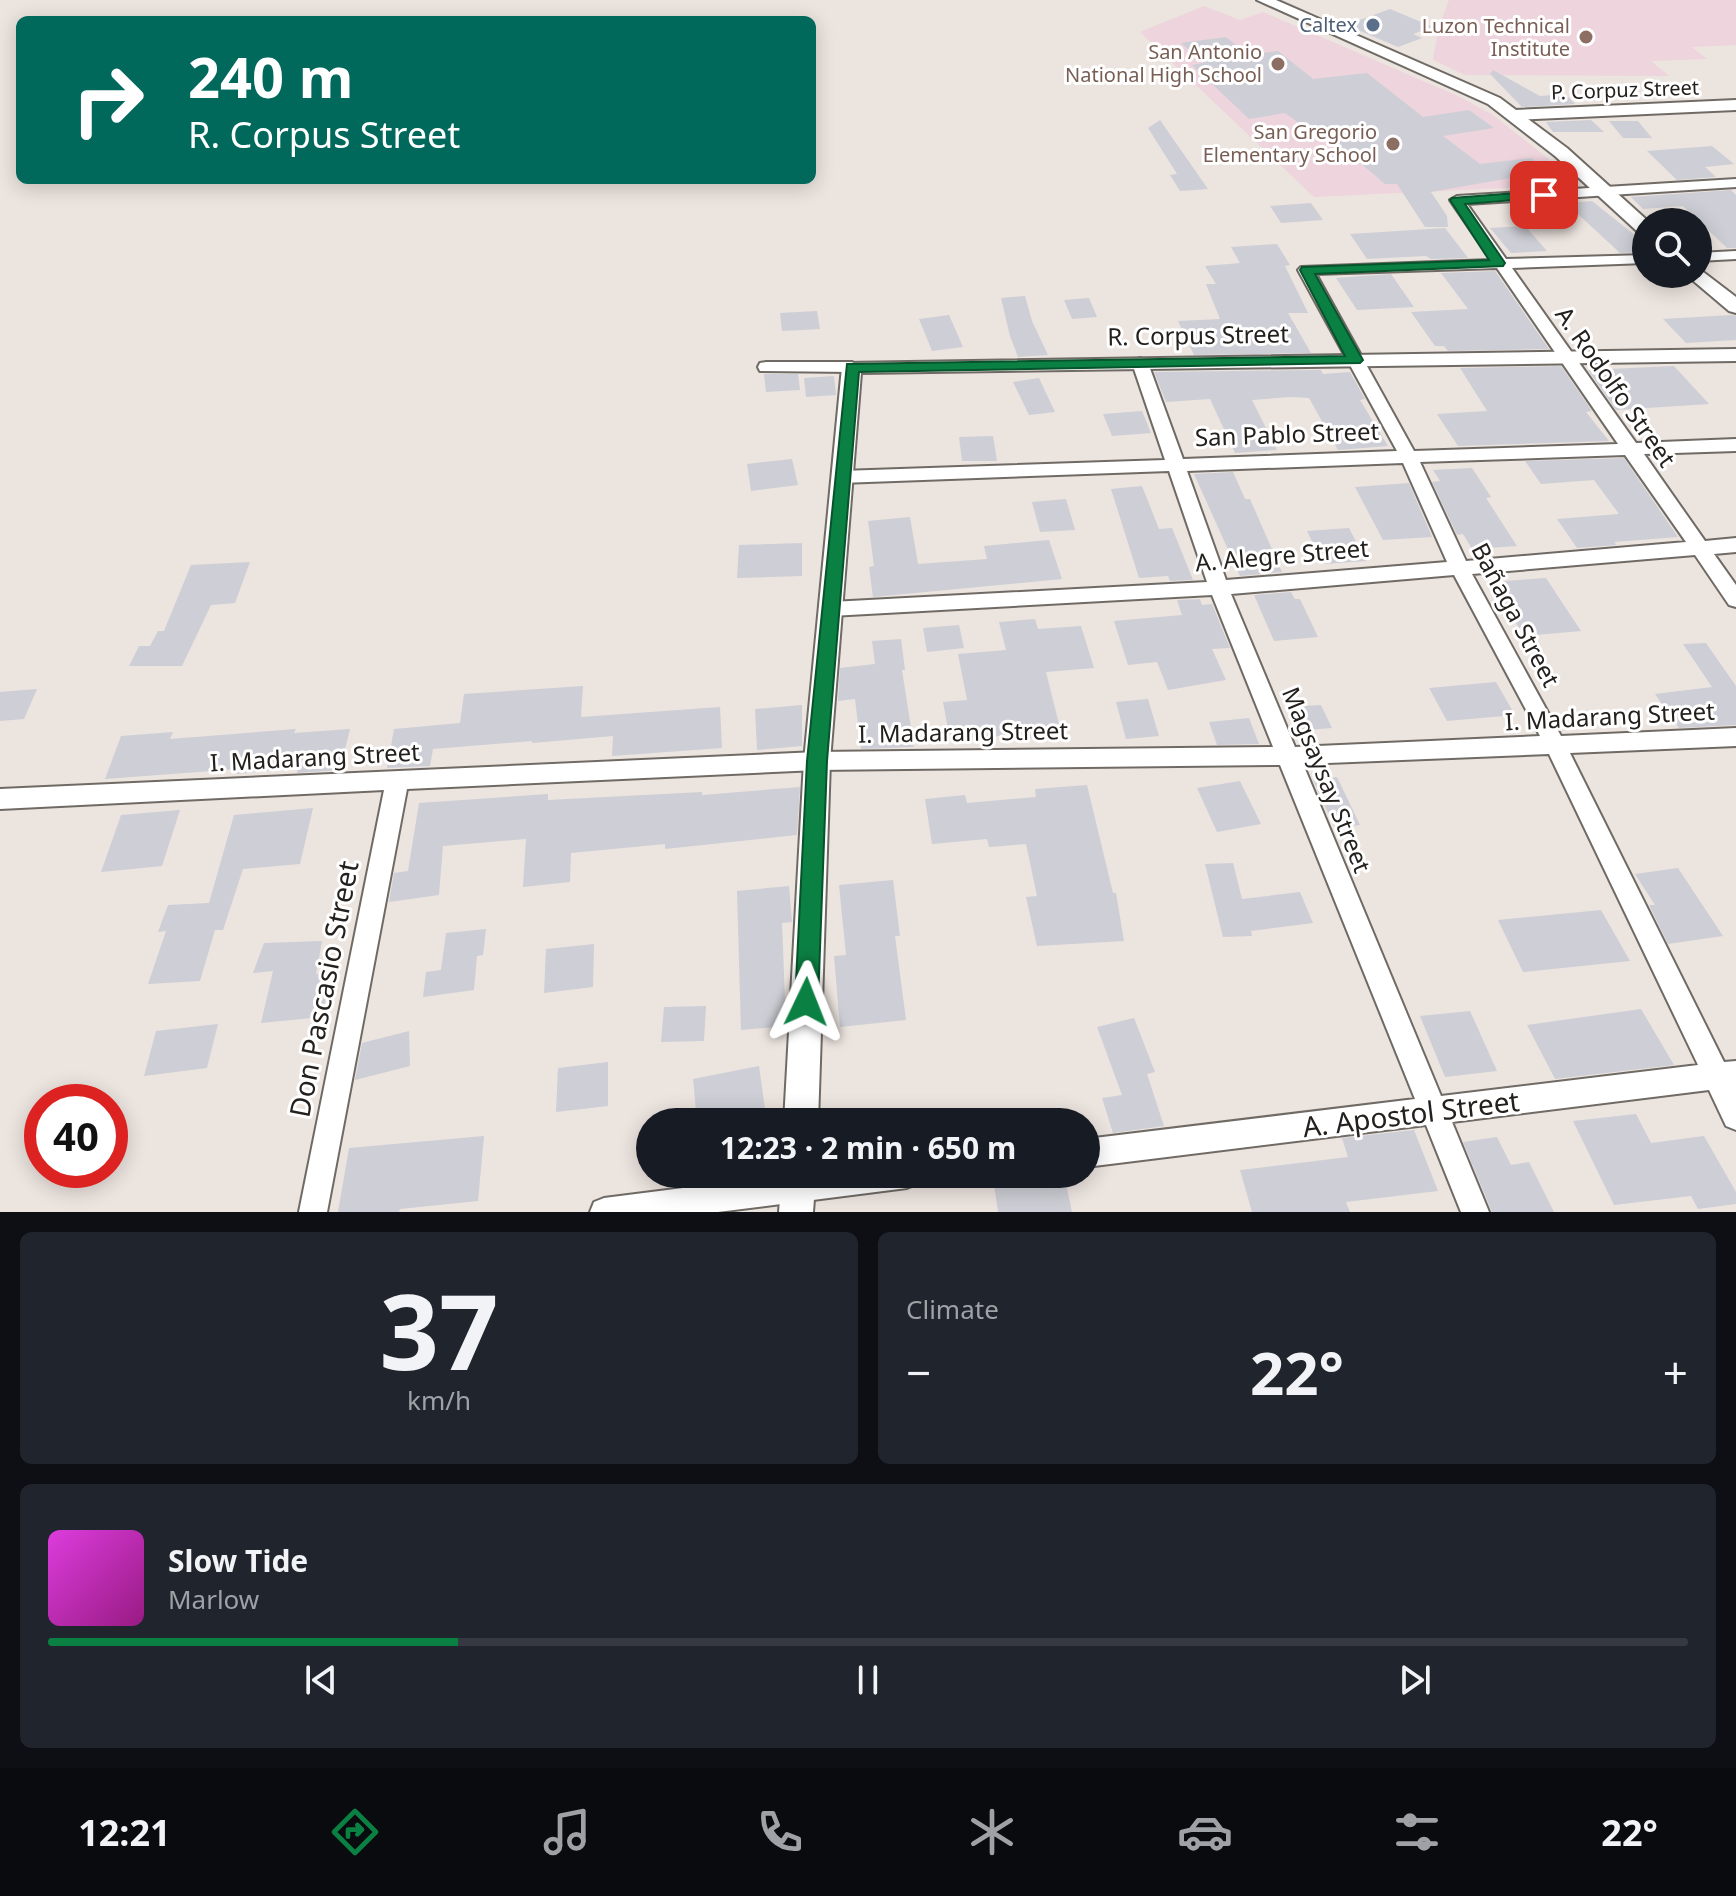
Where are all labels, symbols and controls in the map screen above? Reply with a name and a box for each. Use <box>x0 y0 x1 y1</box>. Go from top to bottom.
place label: Caltex <box>1299 11 1357 38</box>
place label: Luzon Technical Institute <box>1422 12 1570 62</box>
marker: Caltex <box>1364 16 1382 34</box>
marker: Luzon Technical Institute <box>1577 28 1595 46</box>
text: 240 m <box>188 38 353 114</box>
place label: San Antonio National High School <box>1065 38 1262 88</box>
icon: right <box>56 48 160 152</box>
marker: San Antonio National High School <box>1269 55 1287 73</box>
street label: P. Corpuz Street <box>1550 73 1699 106</box>
text: R. Corpus Street <box>188 110 460 159</box>
place label: San Gregorio Elementary School <box>1203 118 1377 168</box>
marker: San Gregorio Elementary School <box>1384 135 1402 153</box>
pin <box>1510 161 1578 229</box>
icon: arrive <box>1522 173 1566 217</box>
map controls <box>1632 208 1712 288</box>
button: search <box>1632 208 1712 288</box>
street label: A. Rodolfo Street <box>1549 299 1684 473</box>
street label: R. Corpus Street <box>1107 316 1289 353</box>
street label: San Pablo Street <box>1194 414 1380 453</box>
street label: A. Alegre Street <box>1194 530 1370 579</box>
street label: Bañaga Street <box>1464 536 1568 692</box>
street label: Magsaysay Street <box>1275 682 1380 878</box>
street label: I. Madarang Street <box>1504 694 1716 737</box>
street label: I. Madarang Street <box>858 713 1069 750</box>
street label: I. Madarang Street <box>209 735 421 778</box>
street label: Don Pascasio Street <box>280 857 366 1120</box>
position arrow <box>764 960 848 1044</box>
street label: A. Apostol Street <box>1300 1081 1521 1145</box>
speed limit sign: 40 <box>24 1084 128 1188</box>
text: 12:23 · 2 min · 650 m <box>720 1127 1016 1168</box>
text: 37 <box>380 1259 498 1400</box>
text: Climate <box>906 1291 999 1327</box>
text: 22° <box>1250 1331 1344 1413</box>
text: − <box>906 1342 931 1402</box>
text: + <box>1663 1342 1688 1402</box>
text: km/h <box>407 1382 471 1418</box>
text: Slow Tide <box>168 1540 308 1581</box>
text: Marlow <box>168 1581 259 1617</box>
icon: previous <box>299 1658 343 1702</box>
icon: pause <box>846 1658 890 1702</box>
icon: next <box>1393 1658 1437 1702</box>
icon: directions <box>327 1804 383 1860</box>
icon: music <box>539 1804 595 1860</box>
icon: phone <box>752 1804 808 1860</box>
icon: climate <box>964 1804 1020 1860</box>
icon: car <box>1177 1804 1233 1860</box>
icon: filters <box>1389 1804 1445 1860</box>
text: 12:21 <box>78 1808 171 1857</box>
text: 22° <box>1601 1808 1658 1857</box>

